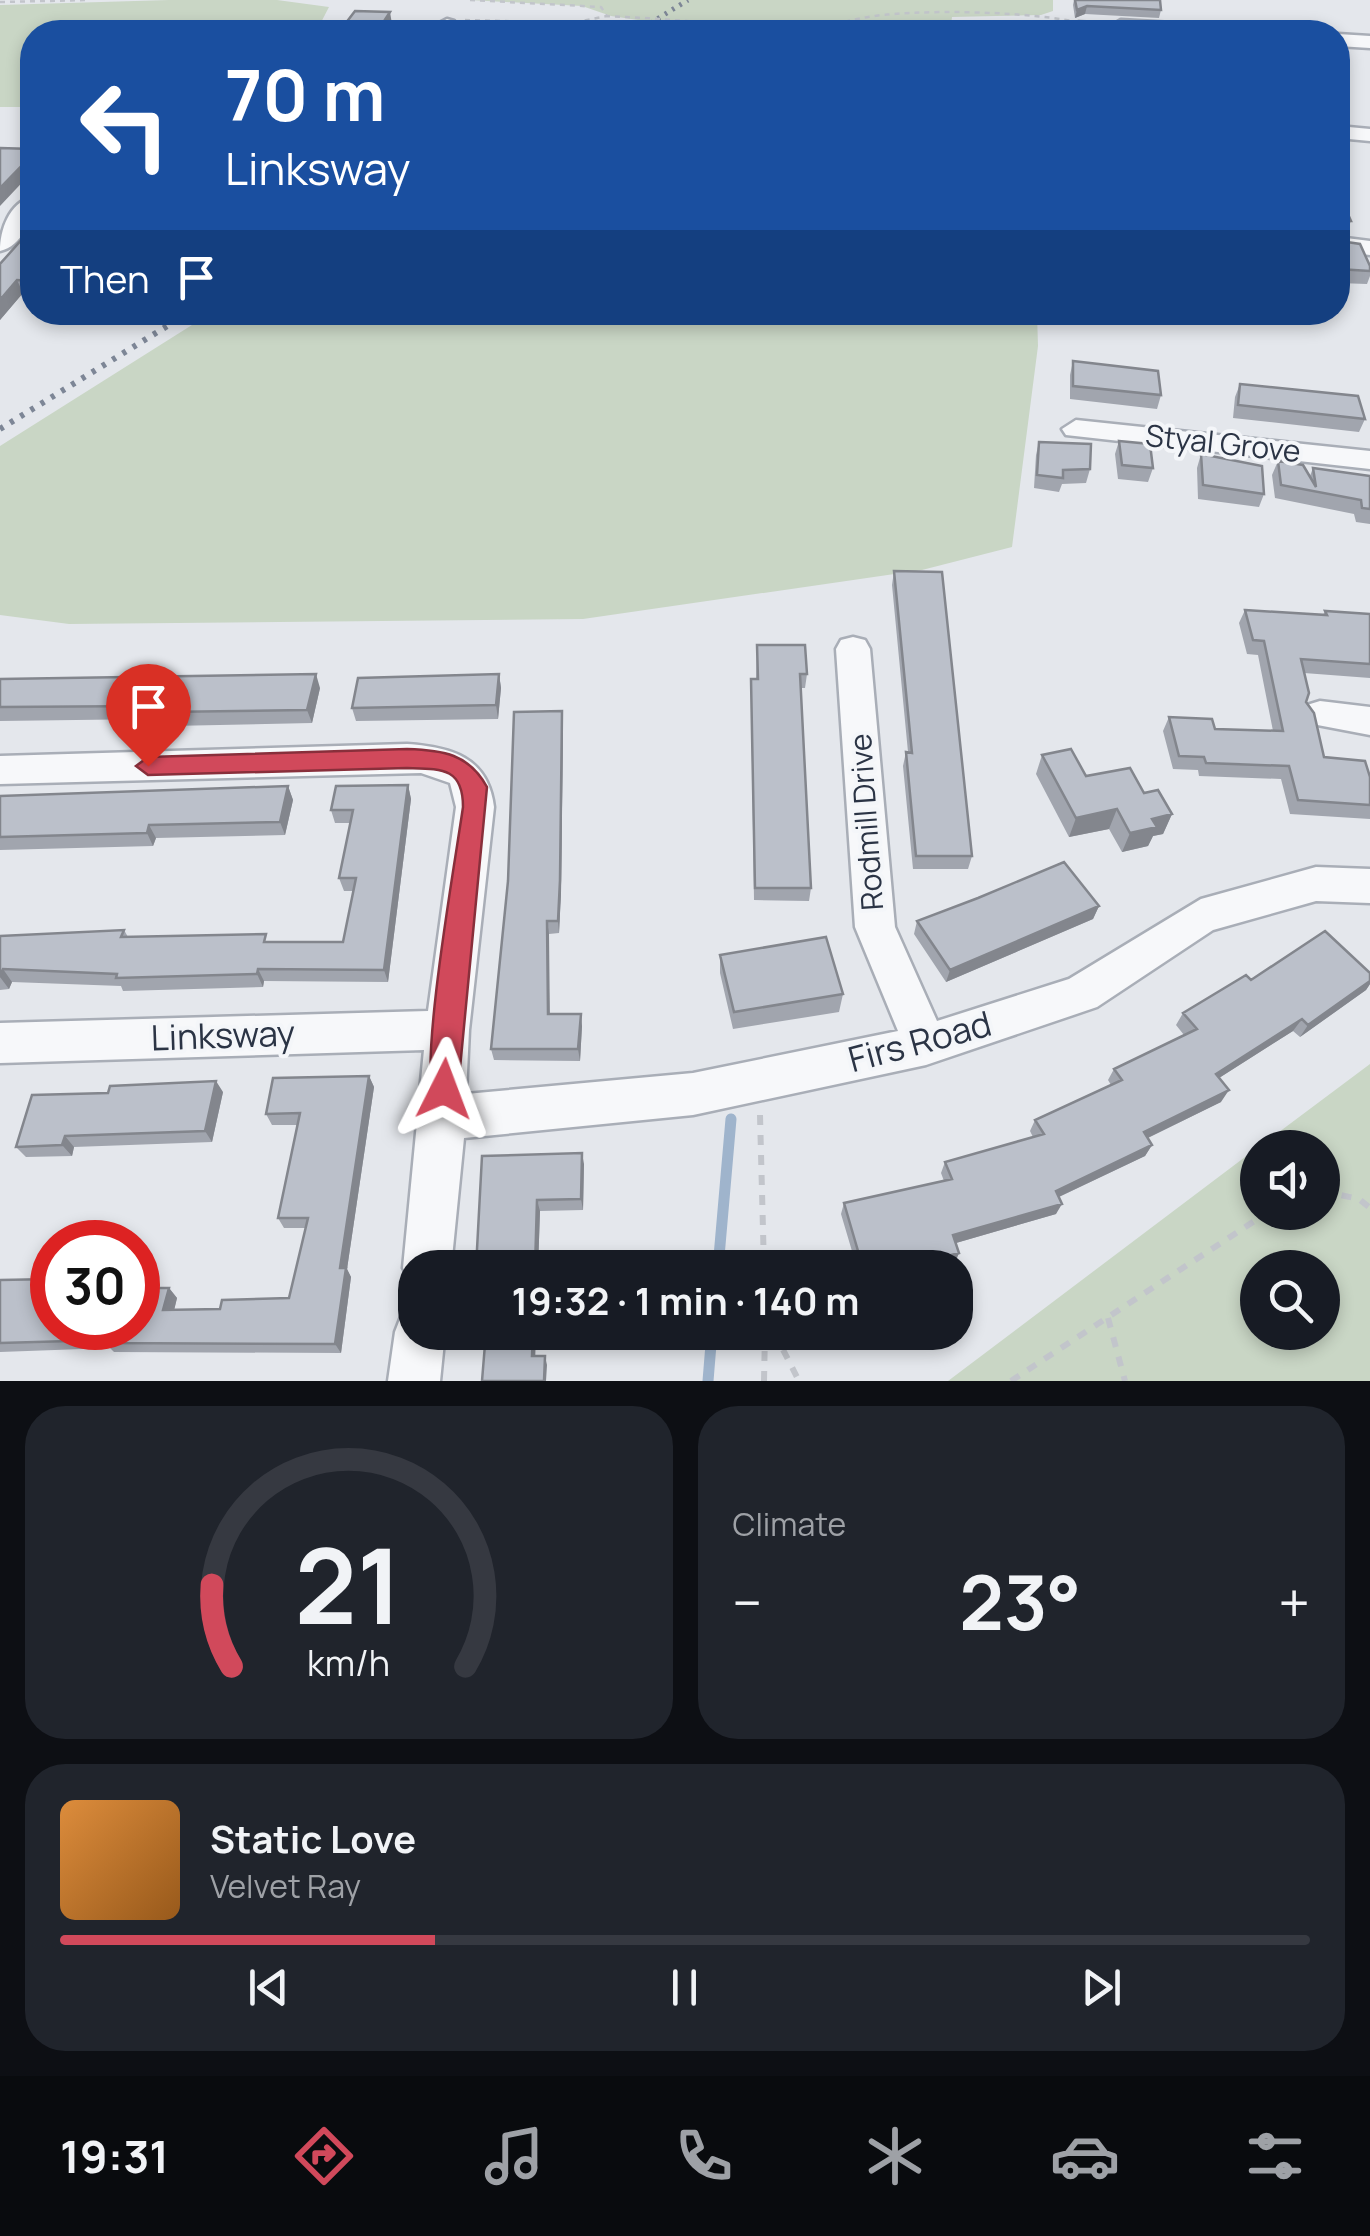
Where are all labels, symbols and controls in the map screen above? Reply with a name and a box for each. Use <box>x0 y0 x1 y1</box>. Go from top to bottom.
text: 70 m <box>225 46 385 142</box>
icon: left <box>60 60 190 190</box>
text: Linksway <box>225 137 410 199</box>
icon: arrive <box>169 250 224 305</box>
text: Then <box>60 252 149 304</box>
street label: Styal Grove <box>1143 414 1303 471</box>
pin <box>106 664 191 767</box>
icon: arrive <box>121 679 176 734</box>
street label: Rodmill Drive <box>839 732 892 912</box>
street label: Firs Road <box>843 999 996 1083</box>
street label: Linksway <box>150 1008 296 1062</box>
position arrow <box>392 1037 496 1141</box>
map controls <box>1240 1130 1340 1350</box>
button: sound <box>1240 1130 1340 1230</box>
speed limit sign: 30 <box>30 1220 160 1350</box>
button: search <box>1240 1250 1340 1350</box>
text: 19:32 · 1 min · 140 m <box>511 1274 860 1326</box>
text: Climate <box>733 1502 846 1546</box>
text: 21 <box>295 1513 402 1655</box>
text: 23° <box>959 1550 1081 1653</box>
text: − <box>733 1564 762 1640</box>
text: + <box>1278 1564 1310 1640</box>
text: km/h <box>307 1638 390 1687</box>
text: Static Love <box>210 1812 416 1864</box>
text: Velvet Ray <box>210 1864 361 1908</box>
icon: previous <box>241 1960 296 2015</box>
icon: pause <box>657 1960 712 2015</box>
icon: next <box>1074 1960 1129 2015</box>
icon: directions <box>289 2121 359 2191</box>
icon: music <box>479 2121 549 2191</box>
icon: phone <box>669 2121 739 2191</box>
icon: climate <box>860 2121 930 2191</box>
icon: car <box>1050 2121 1120 2191</box>
icon: filters <box>1240 2121 1310 2191</box>
text: 19:31 <box>60 2125 169 2187</box>

